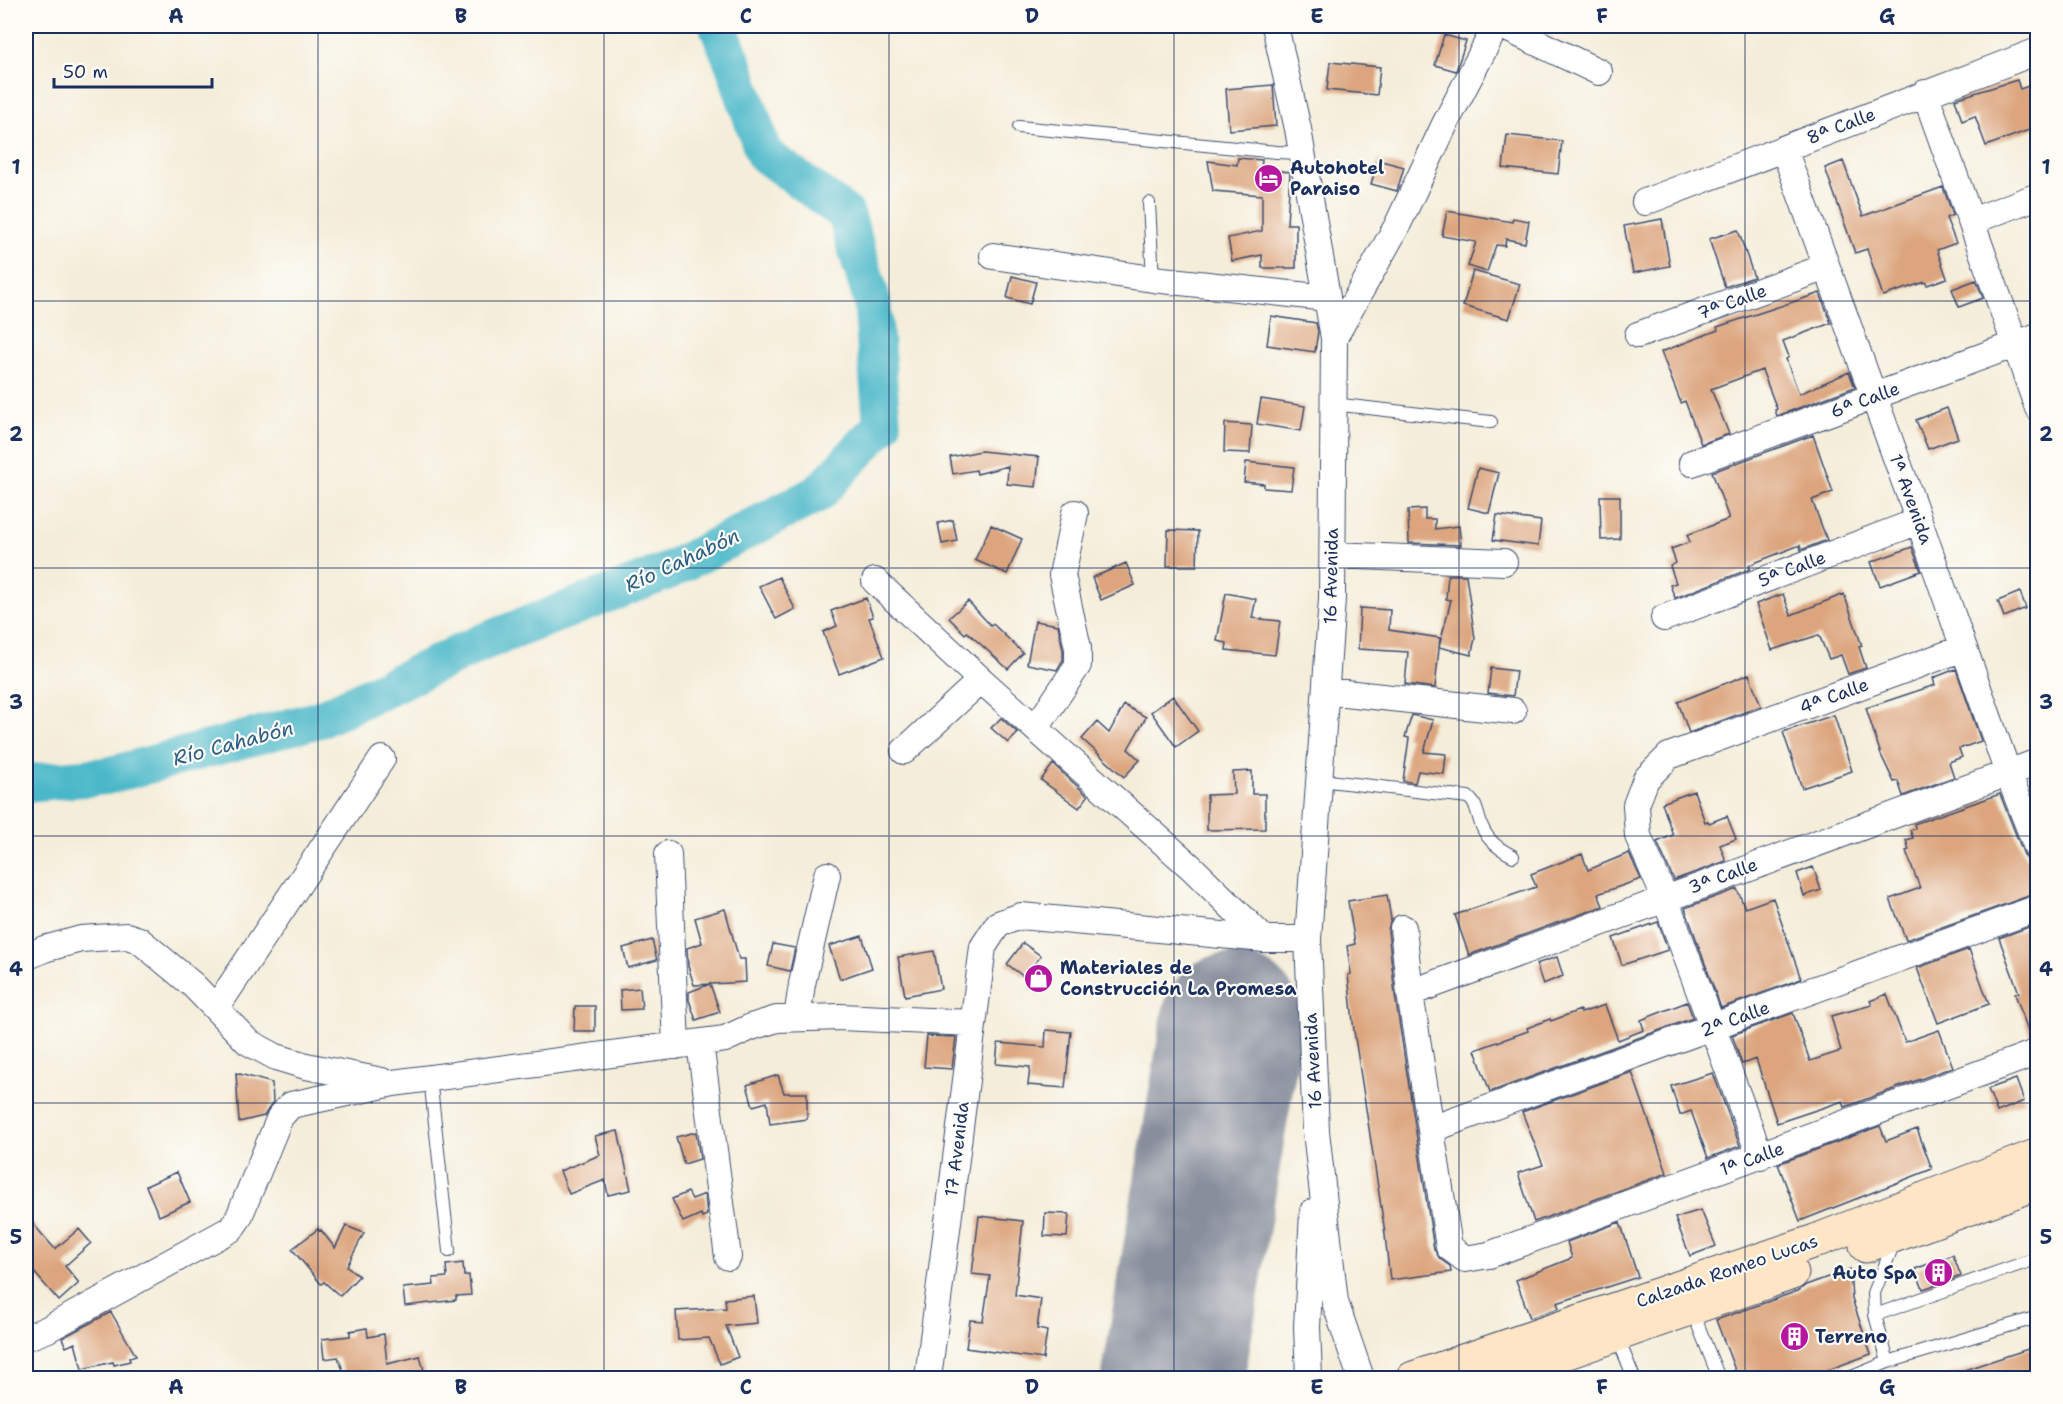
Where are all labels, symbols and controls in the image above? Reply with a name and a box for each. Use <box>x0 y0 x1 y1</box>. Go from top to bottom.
text: A <box>168 3 184 29</box>
text: B <box>455 3 467 29</box>
text: C <box>740 3 752 29</box>
text: D <box>1025 3 1039 29</box>
text: E <box>1310 3 1324 29</box>
text: F <box>1596 3 1608 29</box>
text: G <box>1879 3 1895 29</box>
scale bar <box>54 51 212 89</box>
text: 50 m <box>63 60 108 84</box>
street label: 8ª Calle <box>1803 102 1879 150</box>
text: 1 <box>11 154 21 180</box>
text: 1 <box>2041 154 2051 180</box>
place label: Autohotel Paraiso <box>1290 156 1384 201</box>
hotel icon: Autohotel Paraiso <box>1253 162 1285 194</box>
street label: 7ª Calle <box>1694 278 1770 326</box>
street label: 6ª Calle <box>1827 376 1903 424</box>
text: 2 <box>9 421 23 447</box>
text: 2 <box>2039 421 2053 447</box>
street label: 1ª Avenida <box>1884 451 1938 547</box>
water label: Río Cahabón <box>620 522 744 598</box>
street label: 16 Avenida <box>1318 528 1344 624</box>
street label: 5ª Calle <box>1755 545 1829 593</box>
street label: 4ª Calle <box>1796 672 1872 720</box>
text: 3 <box>9 689 23 715</box>
text: 3 <box>2039 689 2053 715</box>
water label: Río Cahabón <box>170 714 296 772</box>
street label: 3ª Calle <box>1685 852 1761 900</box>
text: 4 <box>9 956 23 982</box>
place label: Materiales de Construcción La Promesa <box>1060 956 1297 1001</box>
text: 4 <box>2039 956 2053 982</box>
shop icon: Materiales de Construcción La Promesa <box>1023 962 1055 994</box>
street label: 2ª Calle <box>1697 995 1773 1043</box>
street label: 16 Avenida <box>1299 1012 1327 1110</box>
street label: 17 Avenida <box>939 1100 975 1198</box>
street label: 1ª Calle <box>1717 1136 1787 1182</box>
text: 5 <box>10 1224 22 1250</box>
text: 5 <box>2040 1224 2052 1250</box>
street label: Calzada Romeo Lucas <box>1633 1229 1821 1313</box>
building icon: Auto Spa <box>1922 1257 1954 1289</box>
place label: Auto Spa <box>1832 1261 1918 1285</box>
building icon: Terreno <box>1778 1321 1810 1353</box>
place label: Terreno <box>1815 1325 1887 1349</box>
text: A <box>168 1374 184 1400</box>
text: B <box>455 1374 467 1400</box>
text: C <box>740 1374 752 1400</box>
text: D <box>1025 1374 1039 1400</box>
text: E <box>1310 1374 1324 1400</box>
text: F <box>1596 1374 1608 1400</box>
text: G <box>1879 1374 1895 1400</box>

